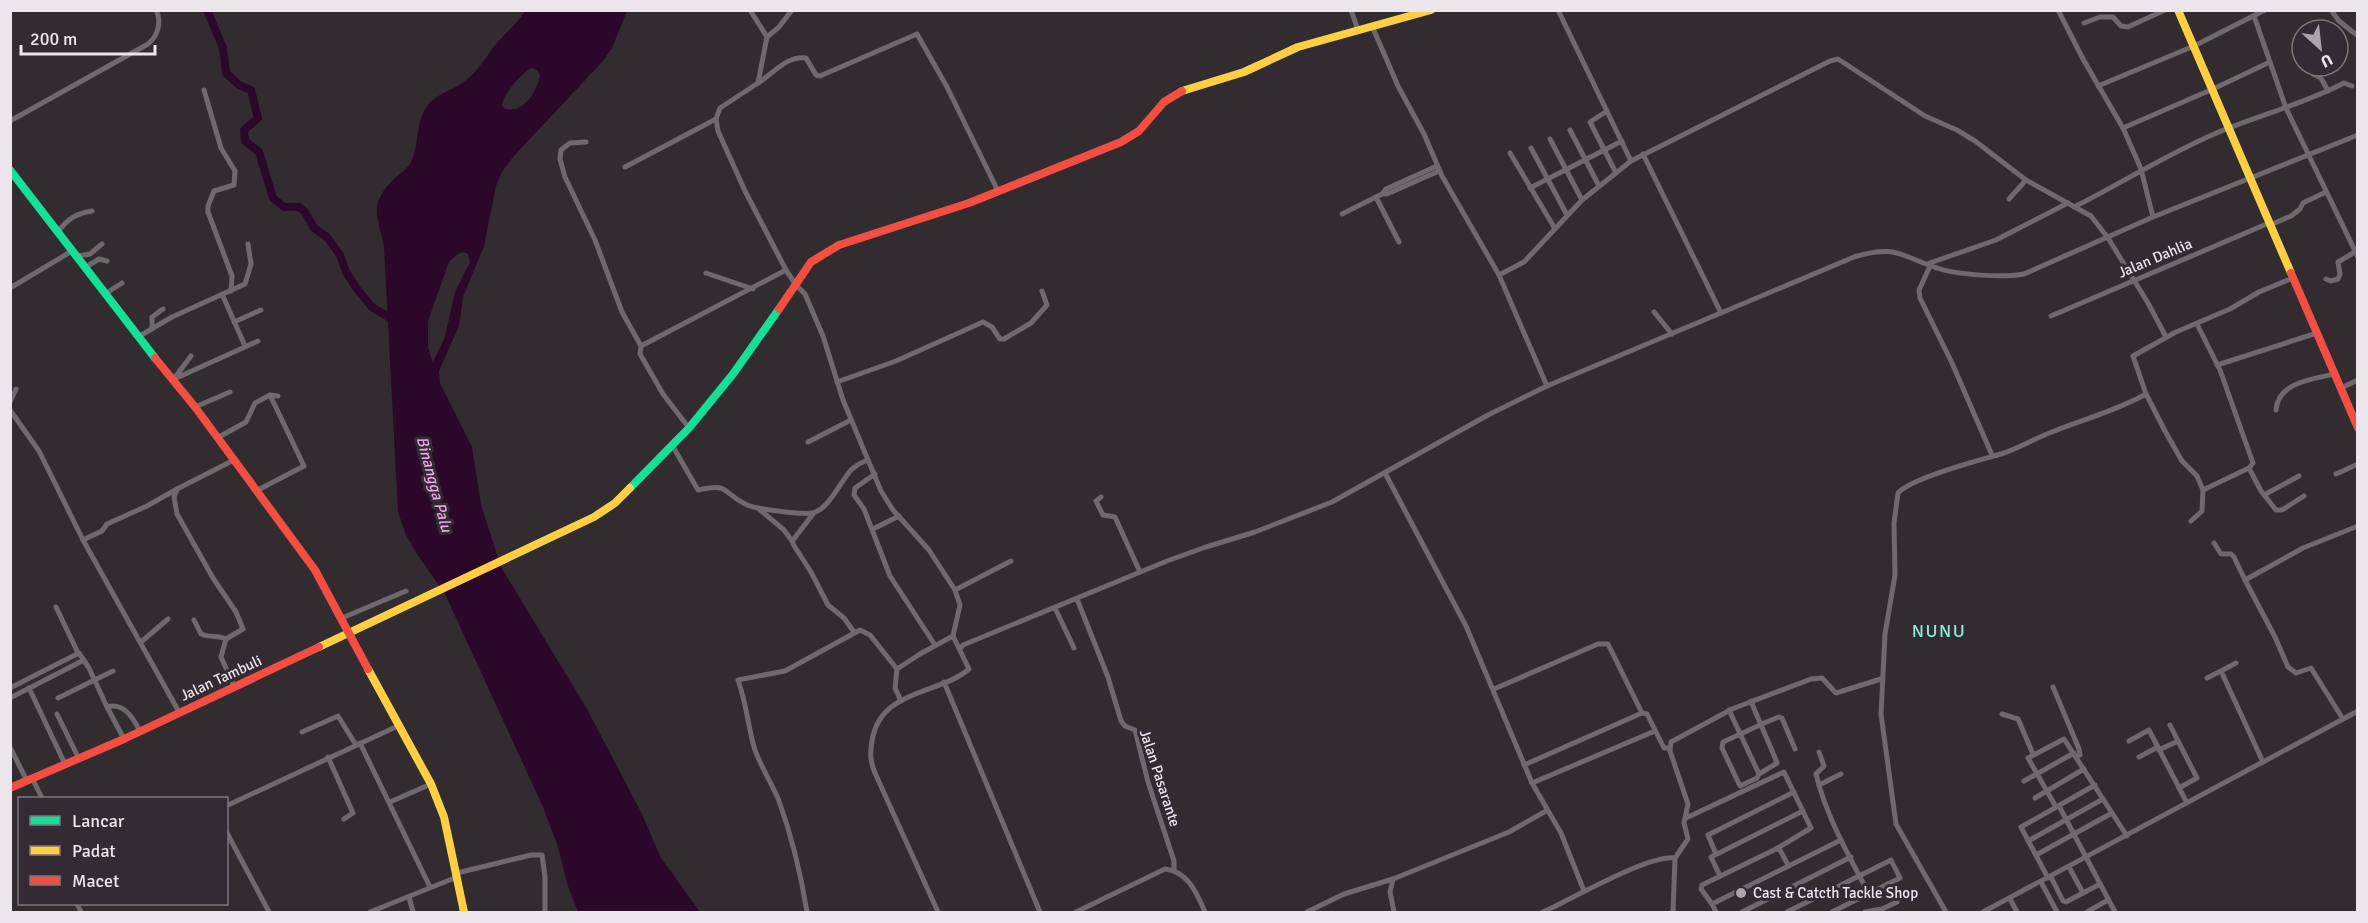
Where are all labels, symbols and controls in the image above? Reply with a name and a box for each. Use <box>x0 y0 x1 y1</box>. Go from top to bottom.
scale bar <box>21 18 154 56</box>
north arrow <box>2290 18 2350 78</box>
text: 200 m <box>30 28 77 50</box>
text: U <box>2317 49 2336 72</box>
street label: Jalan Dahlia <box>2115 234 2195 282</box>
water label: Binangga Palu <box>412 434 457 535</box>
district label: NUNU <box>1912 620 1966 642</box>
street label: Jalan Tambuli <box>177 651 265 705</box>
street label: Jalan Pasarante <box>1136 727 1184 829</box>
legend <box>18 797 228 905</box>
text: Lancar <box>72 810 125 832</box>
text: Padat <box>72 840 116 862</box>
text: Macet <box>72 870 119 892</box>
place label: Cast & Catcth Tackle Shop <box>1753 884 1918 902</box>
marker: Cast & Catcth Tackle Shop <box>1734 886 1748 900</box>

